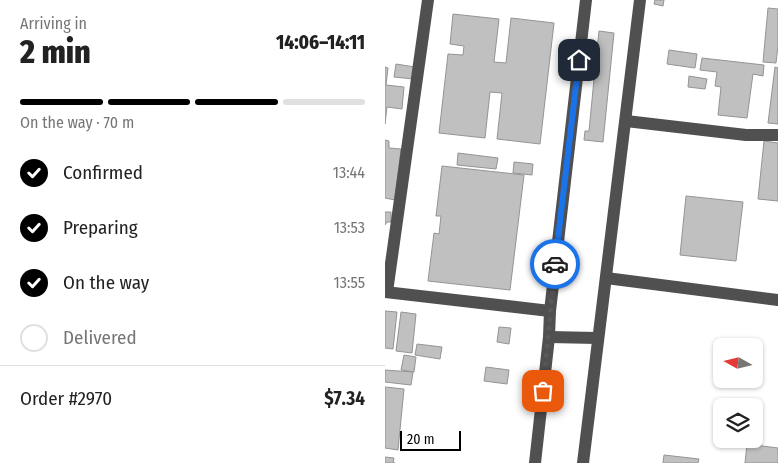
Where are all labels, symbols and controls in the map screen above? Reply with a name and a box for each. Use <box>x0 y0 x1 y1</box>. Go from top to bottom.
text: Arriving in <box>20 14 87 33</box>
text: 14:06–14:11 <box>276 31 365 54</box>
text: 2 min <box>20 33 91 71</box>
pin <box>558 39 600 81</box>
icon: home <box>565 46 593 74</box>
text: On the way · 70 m <box>20 113 134 132</box>
icon: check <box>20 159 48 187</box>
text: Confirmed <box>63 161 143 184</box>
text: 13:44 <box>333 163 365 182</box>
icon: check <box>20 214 48 242</box>
text: Preparing <box>63 216 138 239</box>
text: 13:53 <box>334 218 365 237</box>
courier <box>530 239 580 289</box>
icon: car <box>541 250 569 278</box>
icon: check <box>20 269 48 297</box>
text: On the way <box>63 271 149 294</box>
text: 13:55 <box>333 273 365 292</box>
text: Delivered <box>63 326 137 349</box>
north arrow <box>713 338 763 388</box>
map controls <box>713 338 763 448</box>
pin <box>522 370 564 412</box>
icon: bag <box>529 377 557 405</box>
text: Order #2970 <box>20 387 112 410</box>
text: $7.34 <box>324 387 365 410</box>
button: layers <box>713 398 763 448</box>
scale bar <box>400 428 461 451</box>
text: 20 m <box>407 431 435 448</box>

